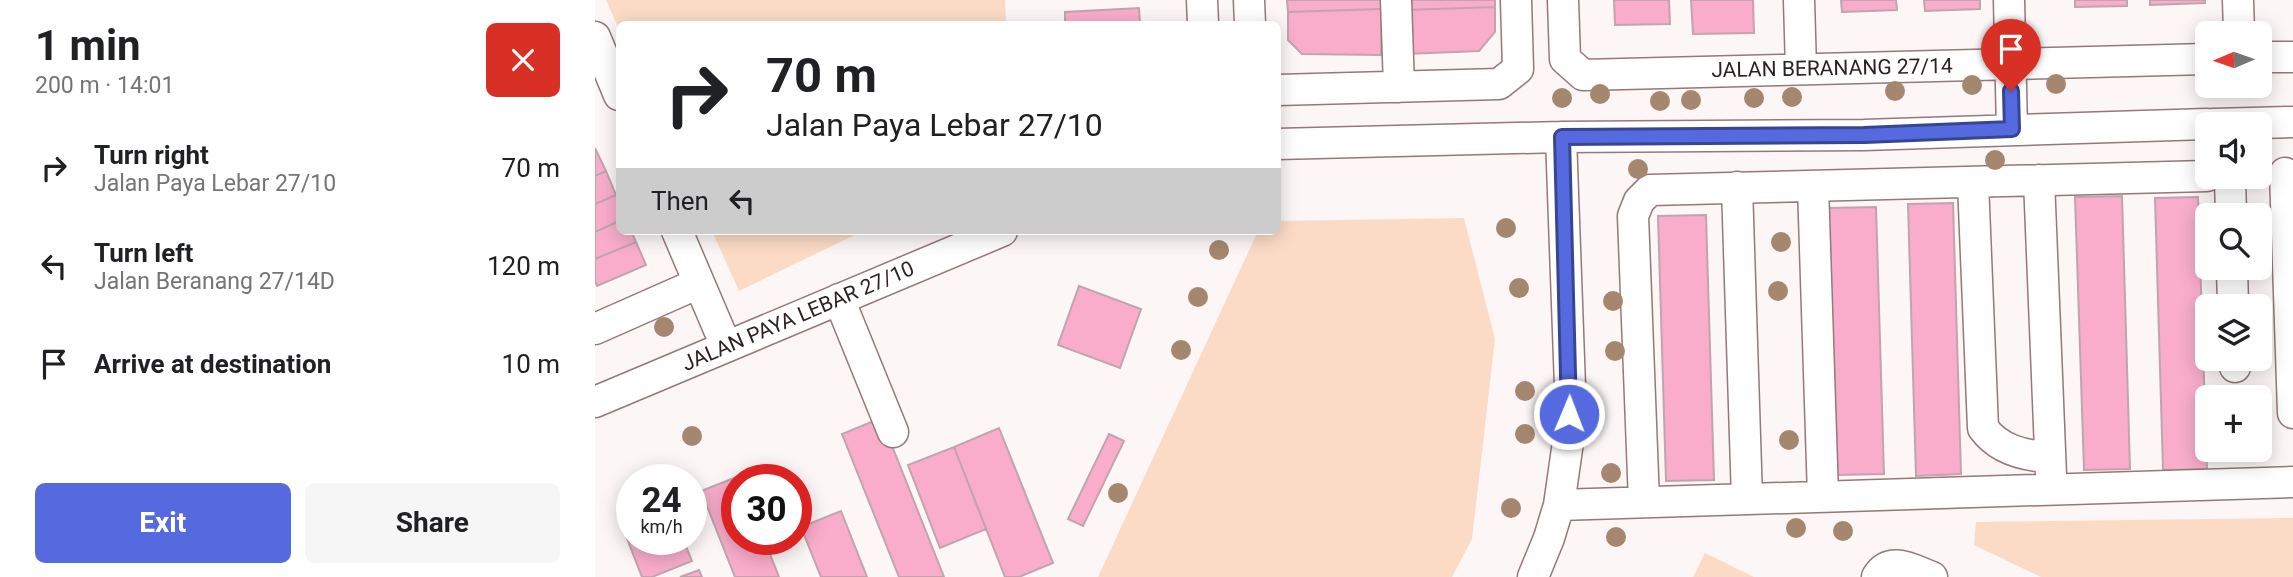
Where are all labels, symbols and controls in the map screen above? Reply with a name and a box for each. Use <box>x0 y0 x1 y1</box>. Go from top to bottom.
pin <box>1981 19 2041 91</box>
text: 1 min <box>35 21 141 70</box>
north arrow <box>2195 21 2271 98</box>
map controls <box>2195 21 2272 462</box>
button: close <box>486 23 560 97</box>
icon: arrive <box>1992 30 2030 68</box>
text: 70 m <box>766 47 877 104</box>
icon: right <box>651 49 742 140</box>
street label: JALAN BERANANG 27/14 <box>1711 54 1953 82</box>
text: 200 m · 14:01 <box>35 72 174 99</box>
text: Jalan Paya Lebar 27/10 <box>766 106 1103 144</box>
button: sound <box>2195 112 2272 189</box>
text: Turn right <box>94 140 209 170</box>
icon: right <box>35 149 73 187</box>
text: 70 m <box>502 153 560 183</box>
text: Jalan Paya Lebar 27/10 <box>94 170 336 197</box>
icon: left <box>723 182 761 220</box>
text: Then <box>651 186 709 216</box>
button: search <box>2195 203 2272 280</box>
text: Turn left <box>94 238 193 268</box>
icon: left <box>35 247 73 285</box>
text: 120 m <box>487 251 560 281</box>
street label: JALAN PAYA LEBAR 27/10 <box>678 256 918 376</box>
text: Jalan Beranang 27/14D <box>94 268 335 295</box>
button: layers <box>2195 294 2272 371</box>
icon: arrive <box>35 345 73 383</box>
text: Arrive at destination <box>94 349 331 379</box>
text: 10 m <box>502 349 560 379</box>
position arrow <box>1532 377 1606 451</box>
button: + <box>2195 385 2272 462</box>
speed limit sign: 30 <box>721 464 812 555</box>
text: 24 <box>641 480 682 521</box>
button: Exit <box>35 483 291 563</box>
button: Share <box>305 483 560 563</box>
text: km/h <box>640 516 683 537</box>

